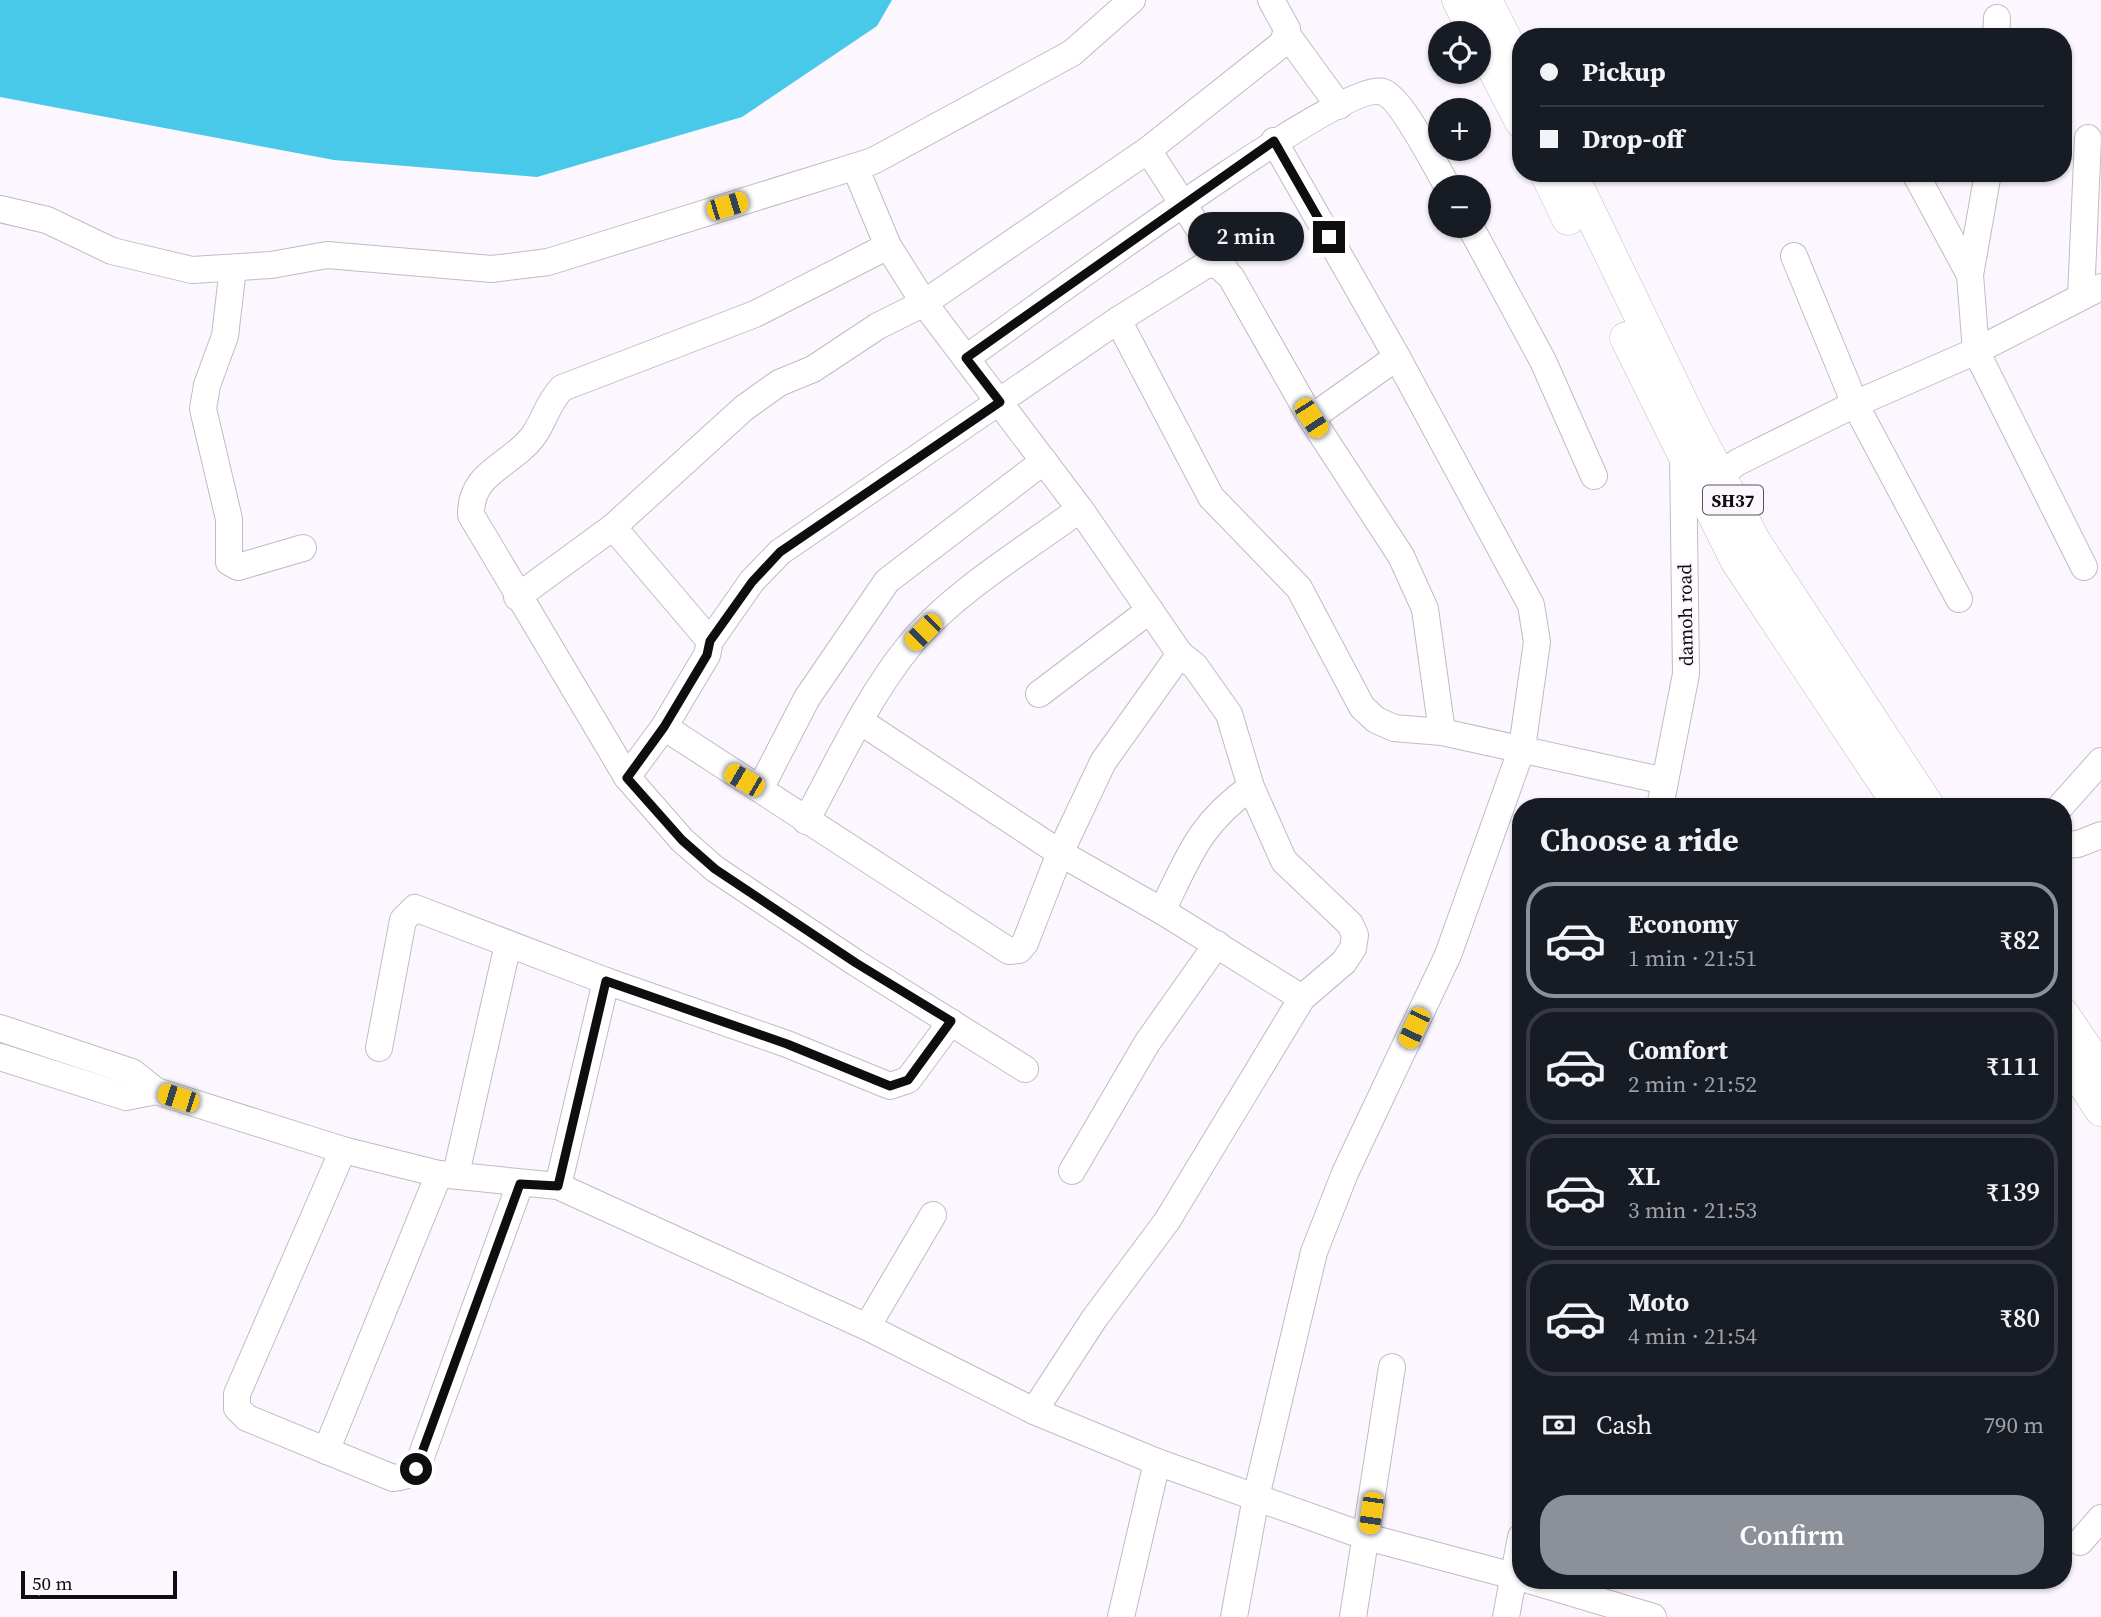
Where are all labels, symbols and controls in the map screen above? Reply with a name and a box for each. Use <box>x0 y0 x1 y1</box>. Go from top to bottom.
map controls <box>1428 21 1491 238</box>
button: locate <box>1428 21 1491 84</box>
text: Pickup <box>1582 54 1666 90</box>
button: + <box>1428 98 1491 161</box>
text: Drop-off <box>1582 121 1684 157</box>
button: − <box>1428 175 1491 238</box>
car <box>704 190 751 222</box>
callout: 2 min <box>1189 212 1304 262</box>
text: 2 min <box>1216 220 1276 252</box>
route end <box>1313 221 1345 253</box>
car <box>1291 395 1332 441</box>
road number: SH37 <box>1703 486 1763 514</box>
street label: damoh road <box>1671 564 1699 666</box>
car <box>901 610 946 654</box>
car <box>721 760 768 800</box>
text: Choose a ride <box>1540 818 1739 862</box>
text: Economy <box>1628 906 1739 942</box>
icon: car <box>1544 909 1607 972</box>
text: ₹82 <box>1999 922 2040 958</box>
text: 1 min · 21:51 <box>1628 942 1757 974</box>
car <box>1396 1005 1433 1051</box>
text: Comfort <box>1628 1032 1728 1068</box>
icon: car <box>1544 1035 1607 1098</box>
text: ₹111 <box>1986 1048 2040 1084</box>
text: 2 min · 21:52 <box>1628 1068 1757 1100</box>
car <box>155 1082 202 1114</box>
text: XL <box>1628 1158 1660 1194</box>
icon: car <box>1544 1161 1607 1224</box>
text: ₹139 <box>1986 1174 2040 1210</box>
text: 3 min · 21:53 <box>1628 1194 1757 1226</box>
text: Moto <box>1628 1284 1689 1320</box>
icon: car <box>1544 1287 1607 1350</box>
text: ₹80 <box>1999 1300 2040 1336</box>
text: 4 min · 21:54 <box>1628 1320 1757 1352</box>
icon: cash <box>1540 1406 1578 1444</box>
text: Cash <box>1596 1407 1652 1443</box>
text: 790 m <box>1983 1409 2044 1441</box>
route start <box>400 1453 432 1485</box>
car <box>1358 1491 1385 1535</box>
button: Confirm <box>1540 1495 2044 1575</box>
scale bar <box>21 1568 177 1600</box>
text: 50 m <box>32 1570 73 1596</box>

